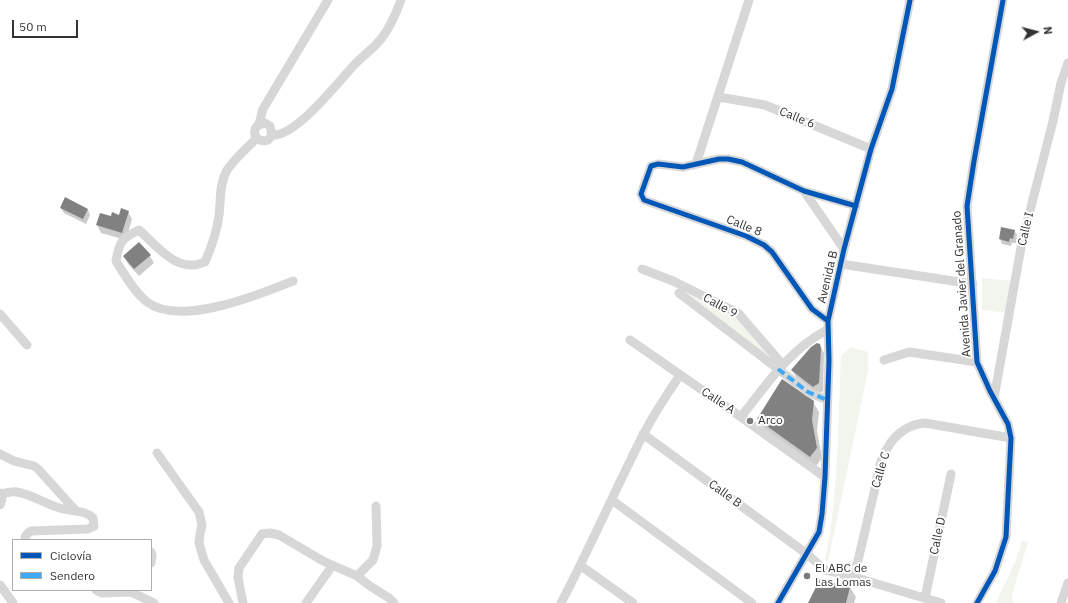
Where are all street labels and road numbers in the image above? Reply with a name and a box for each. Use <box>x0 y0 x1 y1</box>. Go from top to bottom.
street label: Calle 6 <box>777 104 817 132</box>
street label: Avenida Javier del Granado <box>950 210 974 358</box>
street label: Calle I <box>1015 211 1037 247</box>
street label: Calle 8 <box>724 212 764 240</box>
street label: Avenida B <box>815 249 841 305</box>
street label: Calle 9 <box>700 291 740 321</box>
street label: Calle A <box>698 385 738 417</box>
street label: Calle C <box>869 450 893 490</box>
street label: Calle B <box>706 477 744 511</box>
street label: Calle D <box>927 516 949 556</box>

